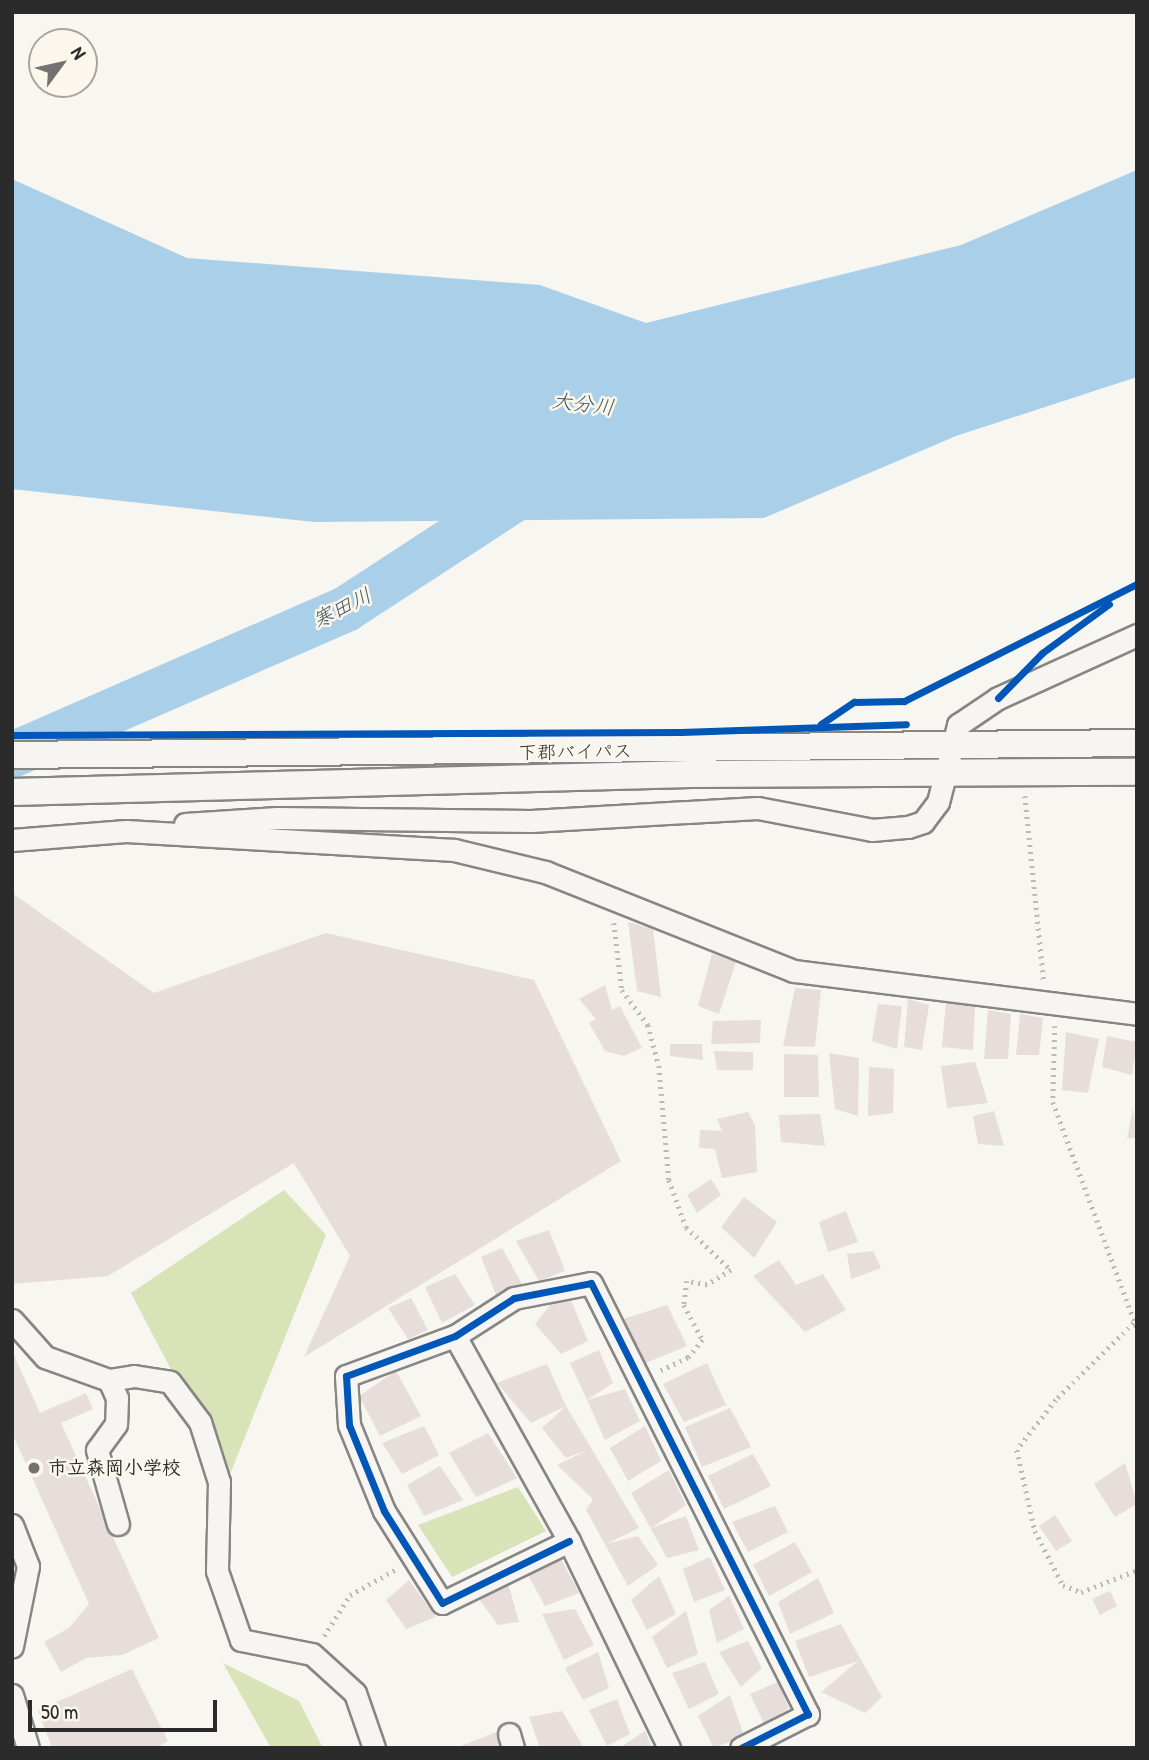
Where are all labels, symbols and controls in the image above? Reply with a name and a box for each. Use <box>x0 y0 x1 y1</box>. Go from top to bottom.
north arrow <box>28 28 98 98</box>
text: N <box>65 41 93 64</box>
water label: 大分川 <box>550 388 616 420</box>
water label: 寒田川 <box>308 582 376 634</box>
street label: 下郡バイパス <box>518 740 632 764</box>
place label: 市立森岡小学校 <box>48 1457 181 1479</box>
marker: 市立森岡小学校 <box>26 1460 42 1476</box>
scale bar <box>32 1686 220 1730</box>
text: 50 m <box>41 1697 78 1726</box>

